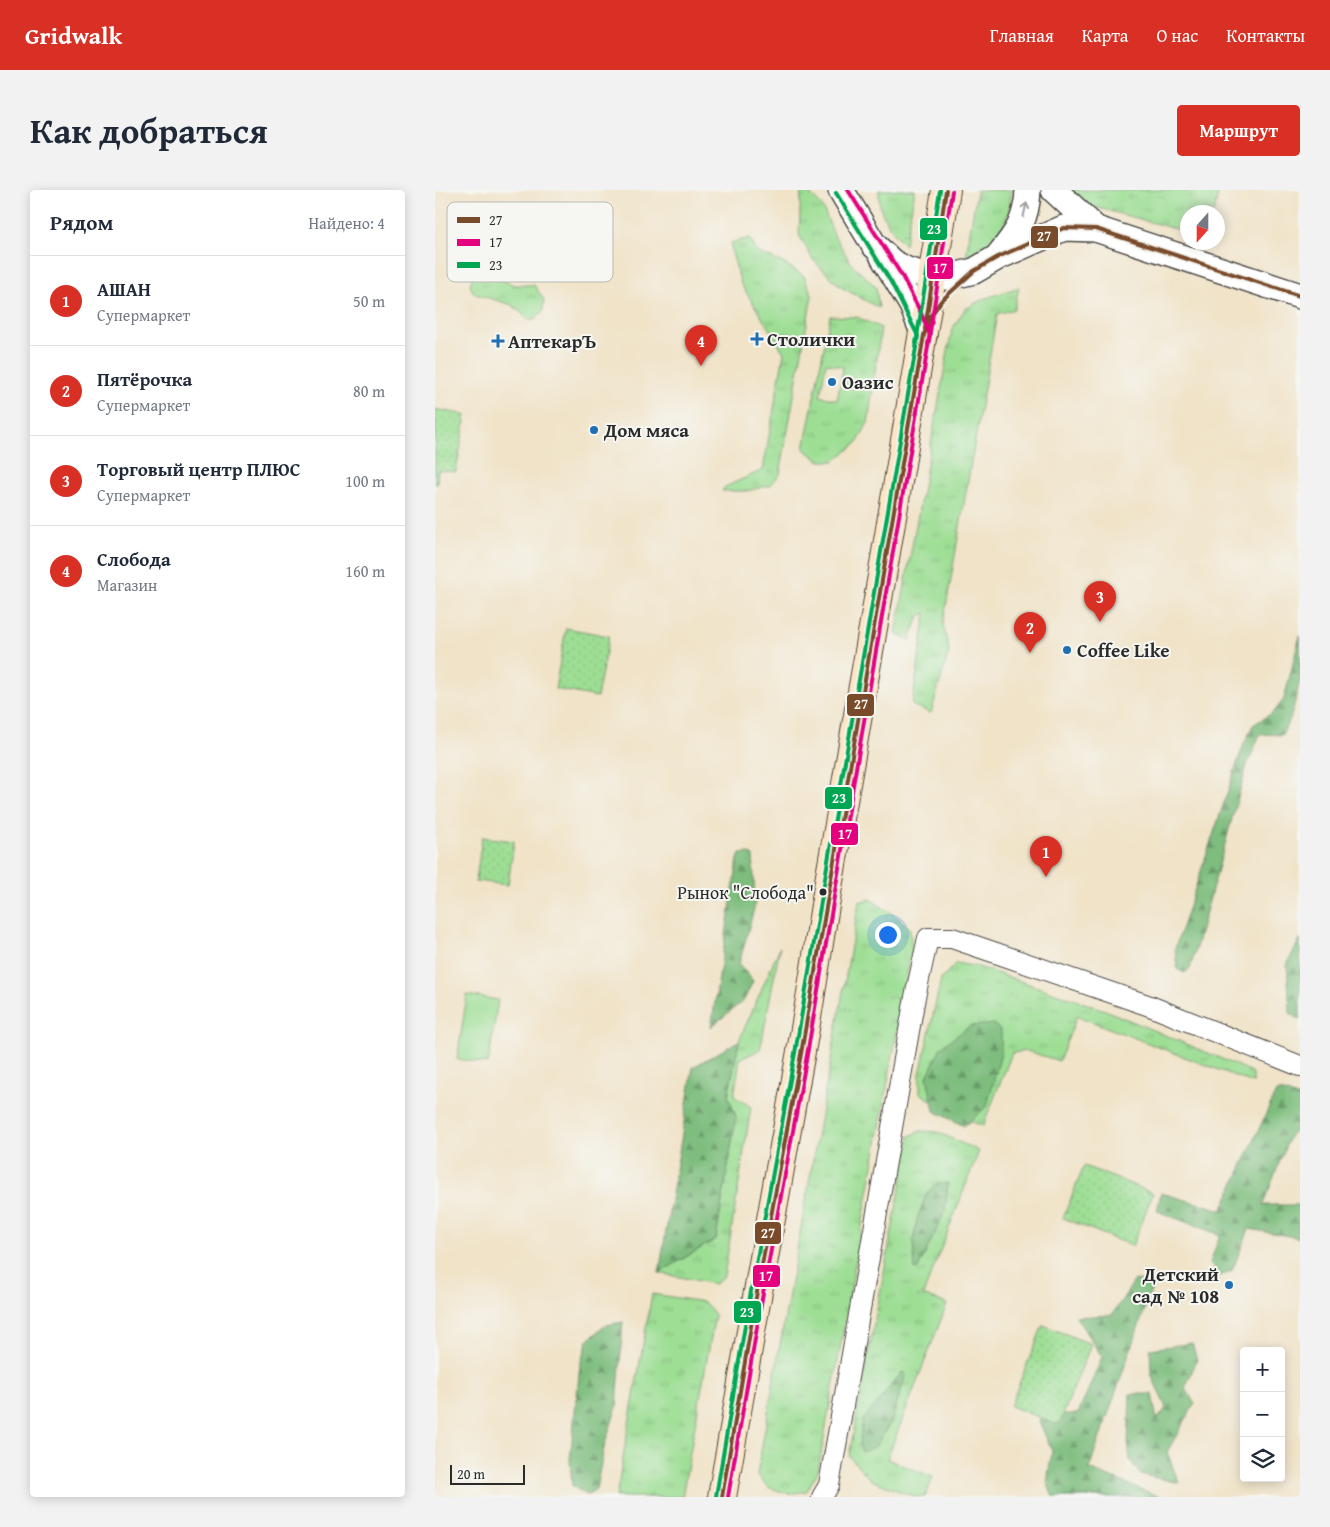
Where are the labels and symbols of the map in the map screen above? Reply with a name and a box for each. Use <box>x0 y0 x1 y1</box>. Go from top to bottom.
legend <box>447 202 613 282</box>
one-way arrow <box>1021 202 1030 218</box>
north arrow <box>1180 205 1225 250</box>
text: 27 <box>489 210 503 230</box>
line badge: 23 <box>919 217 948 241</box>
text: 23 <box>927 219 941 239</box>
line badge: 27 <box>1030 225 1059 249</box>
text: 27 <box>1037 226 1051 246</box>
text: 17 <box>489 232 503 252</box>
text: 23 <box>489 255 502 275</box>
line badge: 17 <box>926 256 954 280</box>
text: 17 <box>933 258 947 278</box>
pin: 4 <box>685 325 717 366</box>
place label: Столички <box>767 325 855 353</box>
place label: АптекарЪ <box>508 327 597 355</box>
marker: Столички <box>751 333 763 345</box>
marker: АптекарЪ <box>492 335 504 347</box>
place label: Оазис <box>842 368 894 396</box>
marker: Оазис <box>826 376 838 388</box>
place label: Дом мяса <box>603 416 689 444</box>
marker: Дом мяса <box>588 424 600 436</box>
pin: 3 <box>1084 581 1116 622</box>
pin: 2 <box>1014 612 1046 653</box>
place label: Coffee Like <box>1077 636 1170 664</box>
marker: Coffee Like <box>1061 644 1073 656</box>
line badge: 27 <box>846 693 875 717</box>
text: 27 <box>854 694 868 714</box>
line badge: 23 <box>824 786 853 810</box>
text: 23 <box>832 788 846 808</box>
line badge: 17 <box>830 822 859 846</box>
text: 17 <box>838 824 852 844</box>
pin: 1 <box>1030 836 1062 877</box>
place label: Рынок "Слобода" <box>677 879 814 906</box>
marker: Рынок "Слобода" <box>818 887 828 897</box>
your location <box>875 922 901 948</box>
line badge: 27 <box>754 1221 782 1245</box>
text: 27 <box>761 1223 775 1243</box>
place label: Детский сад № 108 <box>1132 1260 1219 1310</box>
line badge: 17 <box>752 1264 781 1288</box>
text: 17 <box>759 1266 773 1286</box>
marker: Детский сад № 108 <box>1223 1279 1235 1291</box>
line badge: 23 <box>733 1300 762 1324</box>
text: 23 <box>740 1302 754 1322</box>
scale bar <box>450 1462 525 1485</box>

